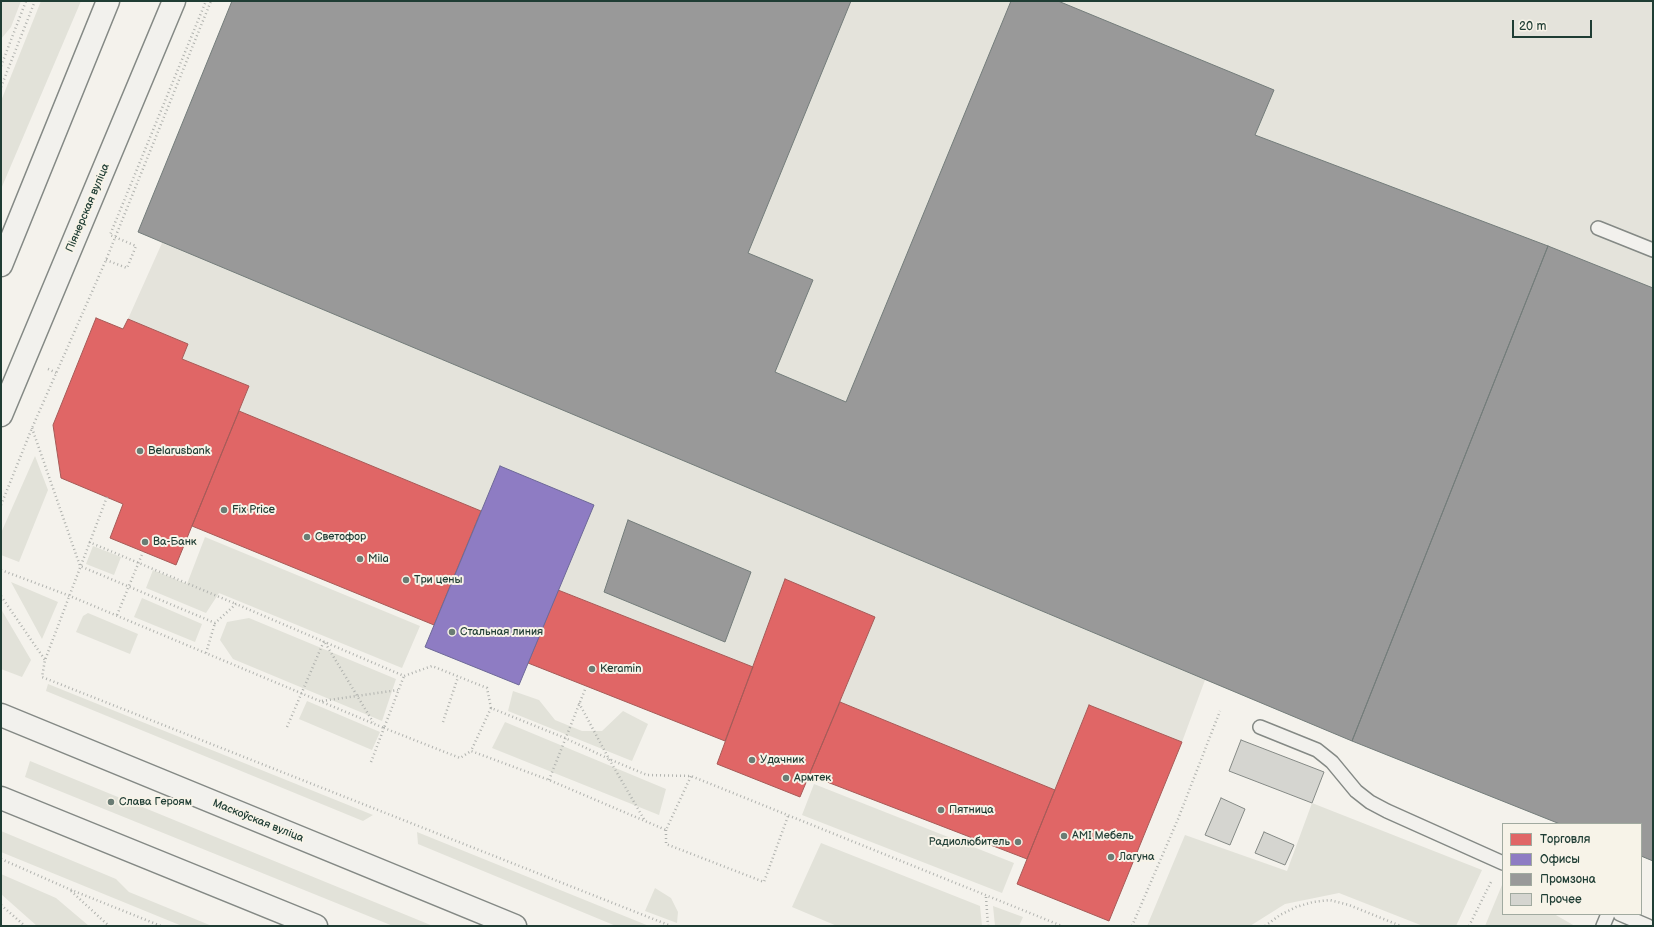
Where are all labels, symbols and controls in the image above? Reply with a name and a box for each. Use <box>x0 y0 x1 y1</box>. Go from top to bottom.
scale bar <box>1514 12 1594 38</box>
text: 20 m <box>1519 19 1546 34</box>
street label: Піянерская вуліца <box>63 162 113 254</box>
place label: Belarusbank <box>148 444 210 458</box>
marker: Belarusbank <box>135 446 145 456</box>
place label: Fix Price <box>232 503 275 517</box>
marker: Fix Price <box>219 505 229 515</box>
place label: Светофор <box>315 530 366 544</box>
marker: Светофор <box>302 532 312 542</box>
place label: Ва-Банк <box>153 535 197 549</box>
marker: Ва-Банк <box>140 537 150 547</box>
place label: Mila <box>368 552 389 566</box>
marker: Mila <box>355 554 365 564</box>
place label: Три цены <box>414 573 462 587</box>
marker: Три цены <box>401 575 411 585</box>
place label: Стальная линия <box>460 625 543 639</box>
marker: Стальная линия <box>447 627 457 637</box>
place label: Keramin <box>600 662 641 676</box>
marker: Keramin <box>587 664 597 674</box>
place label: Удачник <box>760 753 804 767</box>
marker: Удачник <box>747 755 757 765</box>
place label: Армтек <box>794 771 831 785</box>
marker: Армтек <box>781 773 791 783</box>
place label: Слава Героям <box>119 795 192 809</box>
marker: Слава Героям <box>106 797 116 807</box>
street label: Маскоўская вуліца <box>211 797 305 845</box>
place label: Пятница <box>949 803 994 817</box>
marker: Пятница <box>936 805 946 815</box>
legend <box>1502 823 1642 915</box>
place label: AMI Мебель <box>1072 829 1134 843</box>
marker: AMI Мебель <box>1059 831 1069 841</box>
text: Торговля <box>1540 832 1590 847</box>
place label: Радиолюбитель <box>929 835 1010 849</box>
marker: Радиолюбитель <box>1013 837 1023 847</box>
place label: Лагуна <box>1119 850 1155 864</box>
marker: Лагуна <box>1106 852 1116 862</box>
text: Офисы <box>1540 852 1580 867</box>
text: Промзона <box>1540 872 1596 887</box>
text: Прочее <box>1540 892 1582 907</box>

